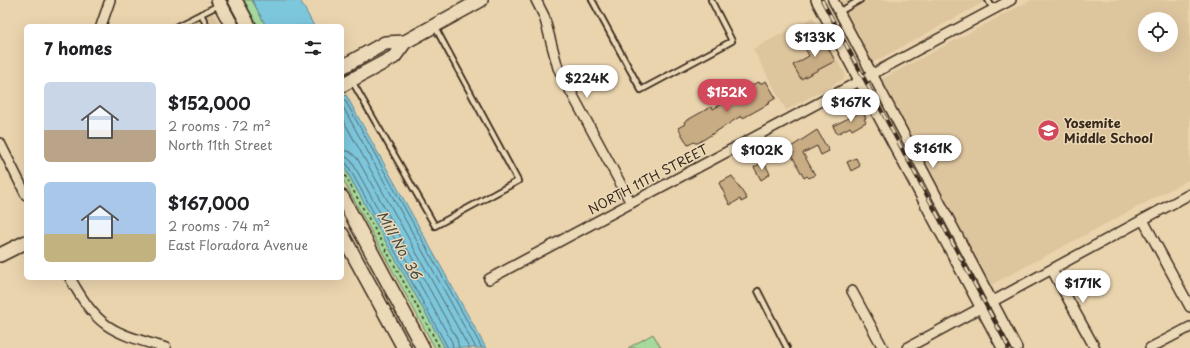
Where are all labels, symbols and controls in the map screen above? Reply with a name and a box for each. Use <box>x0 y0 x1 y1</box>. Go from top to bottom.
map controls <box>1138 12 1178 52</box>
button: locate <box>1138 12 1178 52</box>
pin: $133K <box>787 24 843 58</box>
text: $133K <box>795 27 835 46</box>
text: 7 homes <box>44 35 112 61</box>
icon: filters <box>302 37 324 59</box>
pin: $224K <box>559 65 615 99</box>
text: $224K <box>565 68 609 87</box>
pin: $152K <box>699 79 755 113</box>
text: $152K <box>707 82 747 101</box>
pin: $167K <box>823 89 879 123</box>
text: $152,000 <box>168 90 251 116</box>
text: $167K <box>831 92 871 111</box>
icon: home <box>76 98 124 146</box>
place label: Yosemite Middle School <box>1064 113 1153 147</box>
text: 2 rooms · 72 m² <box>168 116 271 135</box>
school or university icon: Yosemite Middle School <box>1035 117 1061 143</box>
text: North 11th Street <box>168 135 272 154</box>
pin: $161K <box>905 135 961 169</box>
pin: $102K <box>734 137 790 171</box>
text: $161K <box>914 138 952 157</box>
street label: NORTH 11TH STREET <box>584 139 711 218</box>
text: $102K <box>741 140 783 159</box>
text: $167,000 <box>168 190 249 216</box>
icon: home <box>76 198 124 246</box>
water label: Mill No. 36 <box>372 207 427 284</box>
text: 2 rooms · 74 m² <box>168 216 270 235</box>
text: East Floradora Avenue <box>168 235 308 254</box>
pin: $171K <box>1055 270 1111 304</box>
text: $171K <box>1065 273 1101 292</box>

